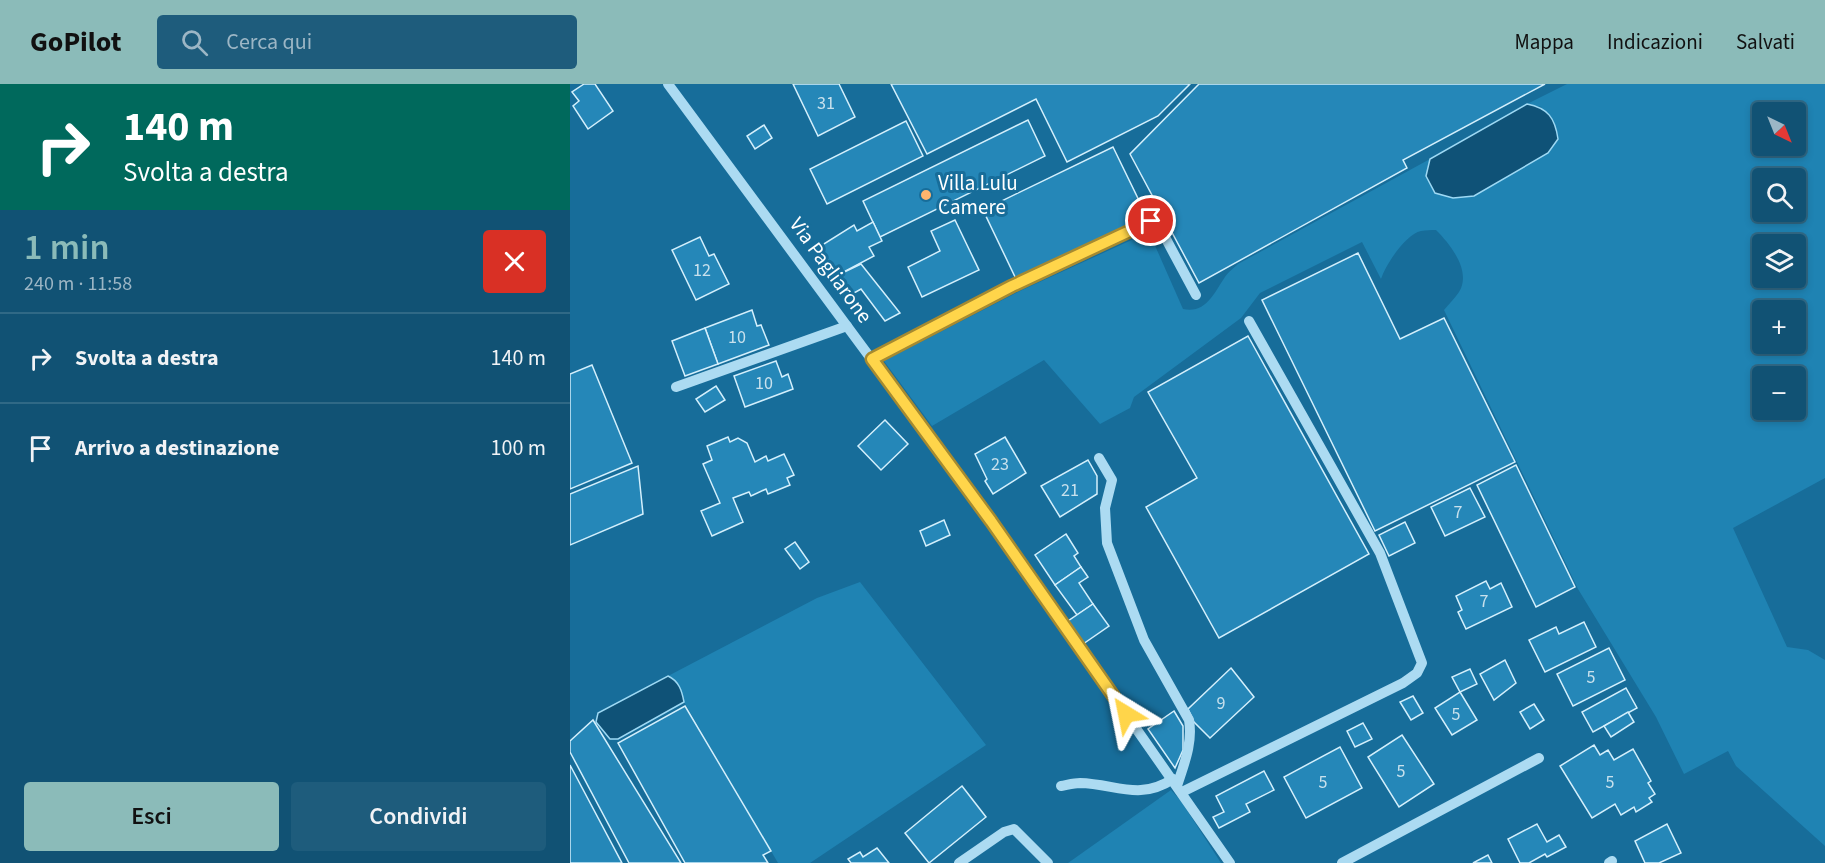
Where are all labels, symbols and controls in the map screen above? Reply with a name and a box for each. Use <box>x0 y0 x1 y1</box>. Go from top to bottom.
search box <box>157 15 577 69</box>
text: GoPilot <box>30 22 121 62</box>
icon: search <box>178 26 211 59</box>
text: Cerca qui <box>226 26 312 58</box>
text: Mappa <box>1515 27 1574 57</box>
text: Indicazioni <box>1607 27 1703 57</box>
text: Salvati <box>1736 27 1795 57</box>
house number: 31 <box>817 91 835 116</box>
text: 140 m <box>123 97 234 157</box>
north arrow <box>1752 102 1806 156</box>
map controls <box>1752 102 1806 420</box>
icon: right <box>24 108 102 186</box>
text: Svolta a destra <box>123 153 289 192</box>
place label: Villa Lulu Camere <box>938 168 1018 222</box>
button: search <box>1752 168 1806 222</box>
marker: Villa Lulu Camere <box>919 188 933 202</box>
pin <box>1125 195 1176 246</box>
icon: arrive <box>1134 204 1167 237</box>
street label: Via Pagliarone <box>782 211 880 329</box>
text: 1 min <box>24 222 110 273</box>
button: close <box>483 230 546 293</box>
button: layers <box>1752 234 1806 288</box>
house number: 12 <box>693 258 711 283</box>
text: 240 m · 11:58 <box>24 270 132 298</box>
button: + <box>1752 300 1806 354</box>
house number: 10 <box>728 325 746 350</box>
icon: right <box>24 342 57 375</box>
text: Svolta a destra <box>75 342 219 374</box>
text: 140 m <box>491 342 546 374</box>
button: − <box>1752 366 1806 420</box>
house number: 10 <box>755 371 773 396</box>
icon: arrive <box>24 432 57 465</box>
text: Arrivo a destinazione <box>75 432 280 464</box>
text: 100 m <box>491 432 546 464</box>
house number: 23 <box>991 452 1009 477</box>
house number: 21 <box>1061 478 1079 503</box>
house number: 7 <box>1454 500 1463 525</box>
house number: 7 <box>1480 589 1489 614</box>
house number: 5 <box>1587 665 1596 690</box>
position arrow <box>1094 682 1158 746</box>
house number: 9 <box>1217 691 1226 716</box>
house number: 5 <box>1452 702 1461 727</box>
house number: 5 <box>1397 759 1406 784</box>
house number: 5 <box>1319 770 1328 795</box>
house number: 5 <box>1606 770 1615 795</box>
button: Esci <box>24 782 279 851</box>
button: Condividi <box>291 782 546 851</box>

